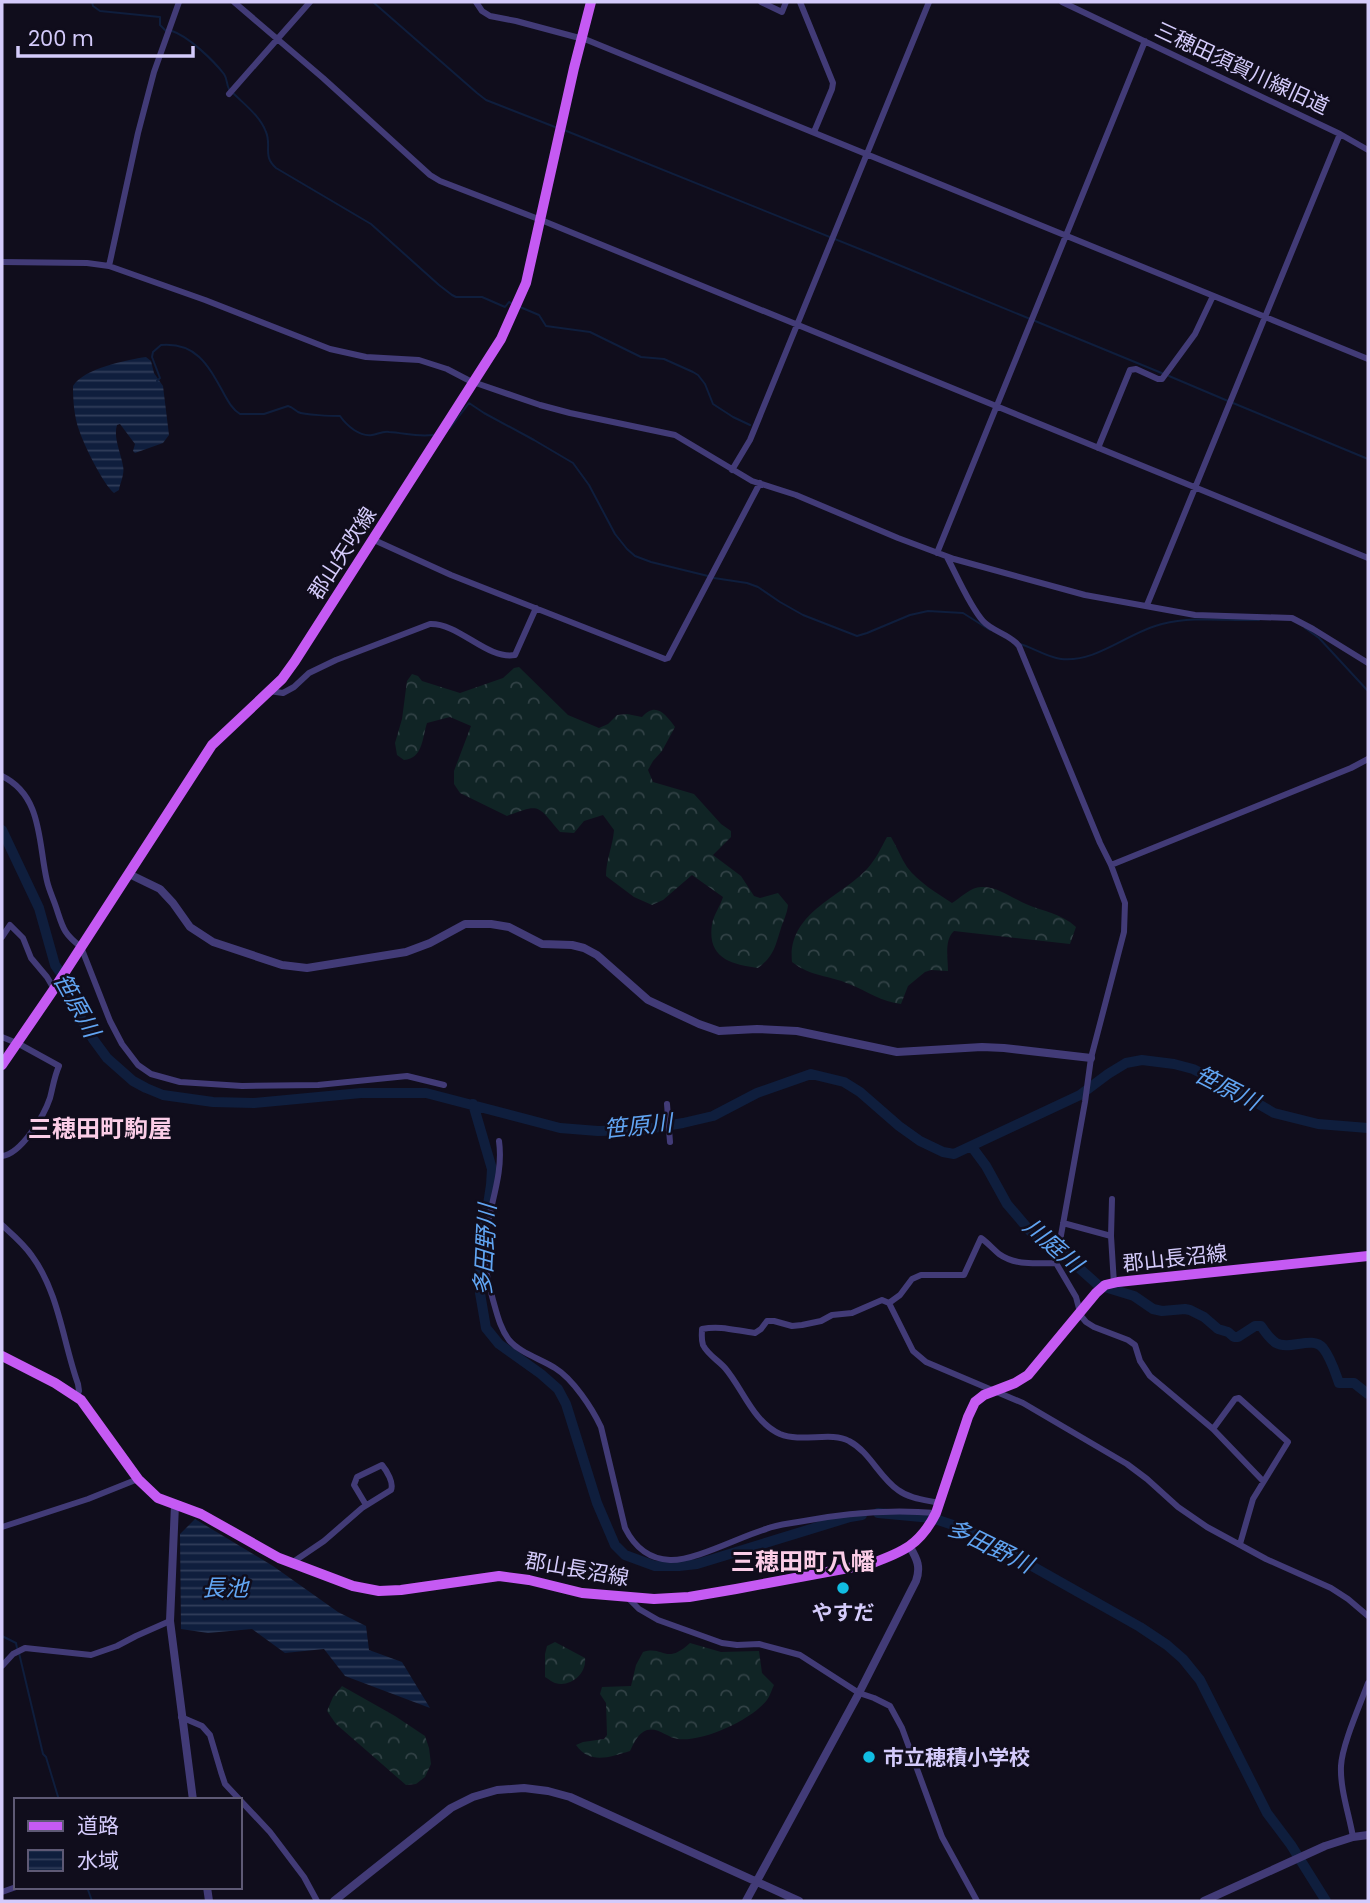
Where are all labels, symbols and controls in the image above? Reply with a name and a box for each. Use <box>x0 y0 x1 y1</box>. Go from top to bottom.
scale bar <box>18 14 192 58</box>
street label: 三穂田須賀川線旧道 <box>1150 15 1334 121</box>
text: 200 m <box>28 24 94 53</box>
street label: 郡山矢吹線 <box>301 501 383 605</box>
water label: 笹原川 <box>46 967 109 1046</box>
water label: 笹原川 <box>1189 1058 1268 1119</box>
water label: 笹原川 <box>602 1106 677 1146</box>
district label: 三穂田町駒屋 <box>28 1112 172 1145</box>
water label: 多田野川 <box>467 1200 504 1297</box>
water label: 川庭川 <box>1016 1210 1092 1282</box>
street label: 郡山長沼線 <box>1121 1238 1229 1278</box>
water label: 多田野川 <box>942 1511 1041 1582</box>
district label: 三穂田町八幡 <box>731 1545 875 1578</box>
street label: 郡山長沼線 <box>523 1546 631 1592</box>
water label: 長池 <box>202 1572 250 1604</box>
marker: やすだ <box>835 1580 851 1596</box>
place label: やすだ <box>812 1598 875 1627</box>
place label: 市立穂積小学校 <box>883 1743 1030 1772</box>
marker: 市立穂積小学校 <box>861 1749 877 1765</box>
legend <box>14 1798 242 1889</box>
text: 道路 <box>77 1811 119 1840</box>
text: 水域 <box>77 1846 119 1875</box>

